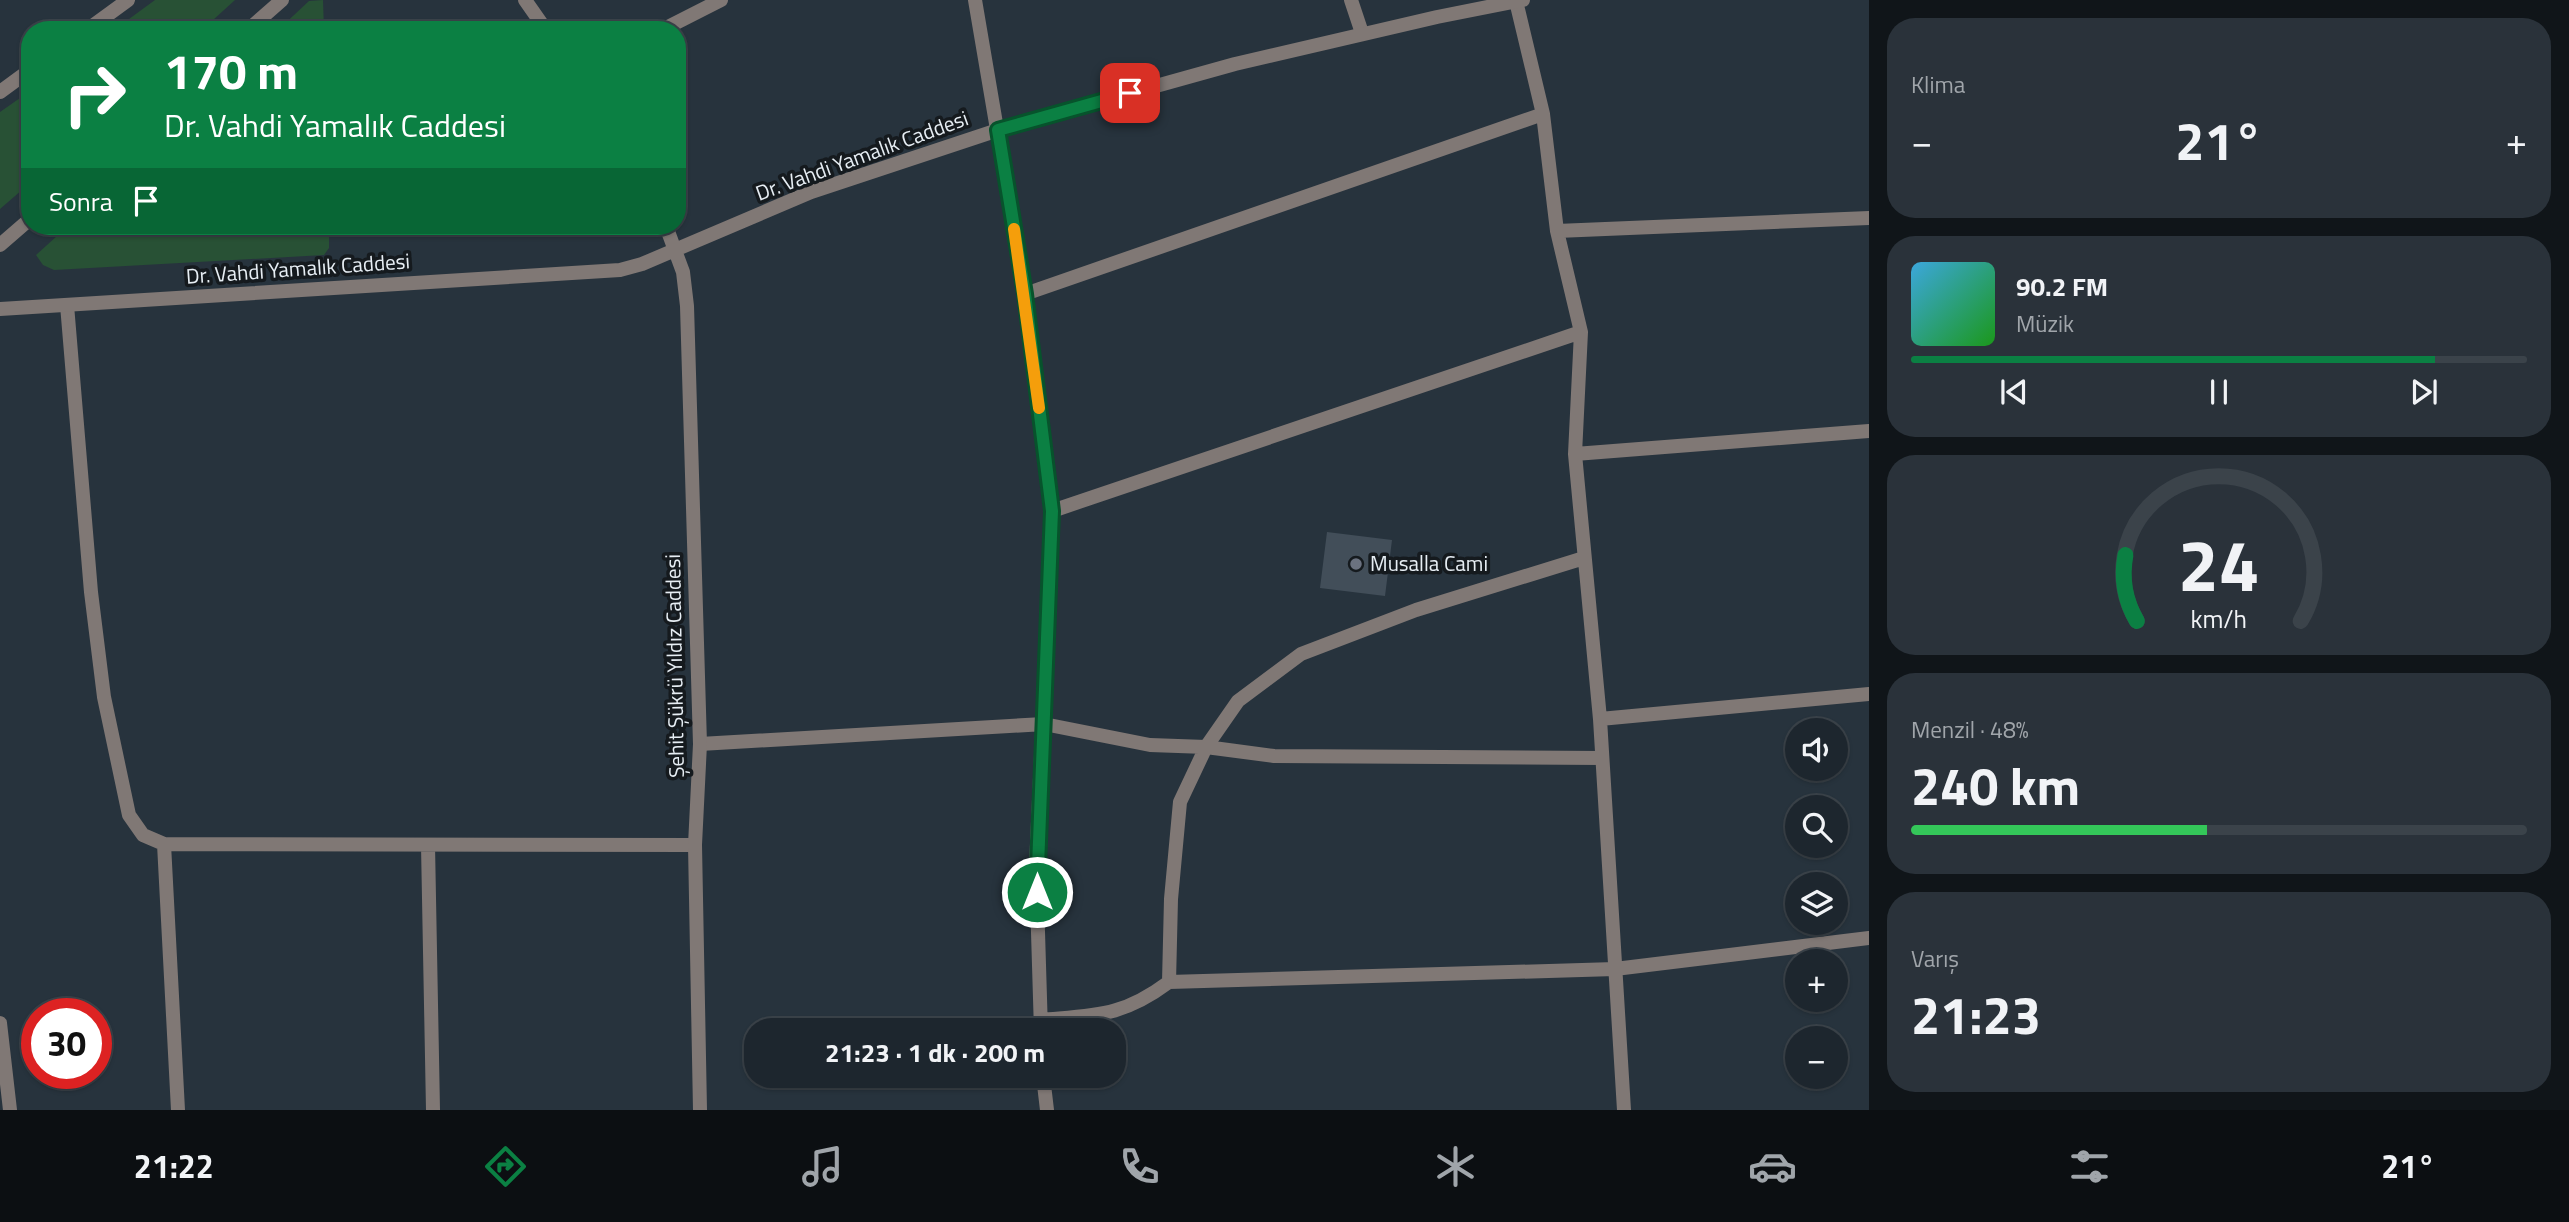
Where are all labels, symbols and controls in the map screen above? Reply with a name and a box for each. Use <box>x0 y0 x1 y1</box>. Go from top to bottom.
text: 170 m <box>164 33 298 108</box>
icon: right <box>49 49 140 140</box>
pin <box>1100 63 1160 123</box>
text: Klima <box>1911 67 1965 102</box>
icon: arrive <box>1111 74 1149 112</box>
text: Dr. Vahdi Yamalık Caddesi <box>164 101 506 149</box>
text: 21° <box>2175 101 2263 180</box>
street label: Dr. Vahdi Yamalık Caddesi <box>751 102 973 208</box>
text: − <box>1911 112 1932 170</box>
text: + <box>2506 112 2527 170</box>
text: Sonra <box>49 182 113 221</box>
icon: arrive <box>127 182 165 220</box>
street label: Dr. Vahdi Yamalık Caddesi <box>185 244 411 292</box>
text: 90.2 FM <box>2016 267 2108 306</box>
text: Müzik <box>2016 306 2074 341</box>
icon: previous <box>1995 373 2033 411</box>
icon: pause <box>2200 373 2238 411</box>
icon: next <box>2405 373 2443 411</box>
text: 24 <box>2178 509 2260 619</box>
place label: Musalla Cami <box>1370 547 1488 579</box>
street label: Şehit Şükrü Yıldız Caddesi <box>656 554 692 778</box>
marker: Musalla Cami <box>1348 556 1364 572</box>
text: km/h <box>2191 600 2247 638</box>
text: Menzil · 48% <box>1911 712 2029 747</box>
map controls <box>1785 718 1848 1089</box>
button: sound <box>1785 718 1848 781</box>
text: 240 km <box>1911 746 2080 825</box>
button: search <box>1785 795 1848 858</box>
position arrow <box>1000 855 1074 929</box>
button: layers <box>1785 872 1848 935</box>
text: Varış <box>1911 941 1959 976</box>
button: + <box>1785 949 1848 1012</box>
text: 21:23 <box>1911 975 2041 1054</box>
speed limit sign: 30 <box>21 998 112 1089</box>
button: − <box>1785 1026 1848 1089</box>
text: 21:23 · 1 dk · 200 m <box>825 1033 1045 1072</box>
text: 21:22 <box>134 1142 214 1190</box>
icon: directions <box>481 1142 530 1191</box>
icon: music <box>798 1142 847 1191</box>
icon: phone <box>1115 1142 1164 1191</box>
icon: climate <box>1431 1142 1480 1191</box>
icon: car <box>1748 1142 1797 1191</box>
icon: filters <box>2065 1142 2114 1191</box>
text: 21° <box>2381 1142 2435 1190</box>

